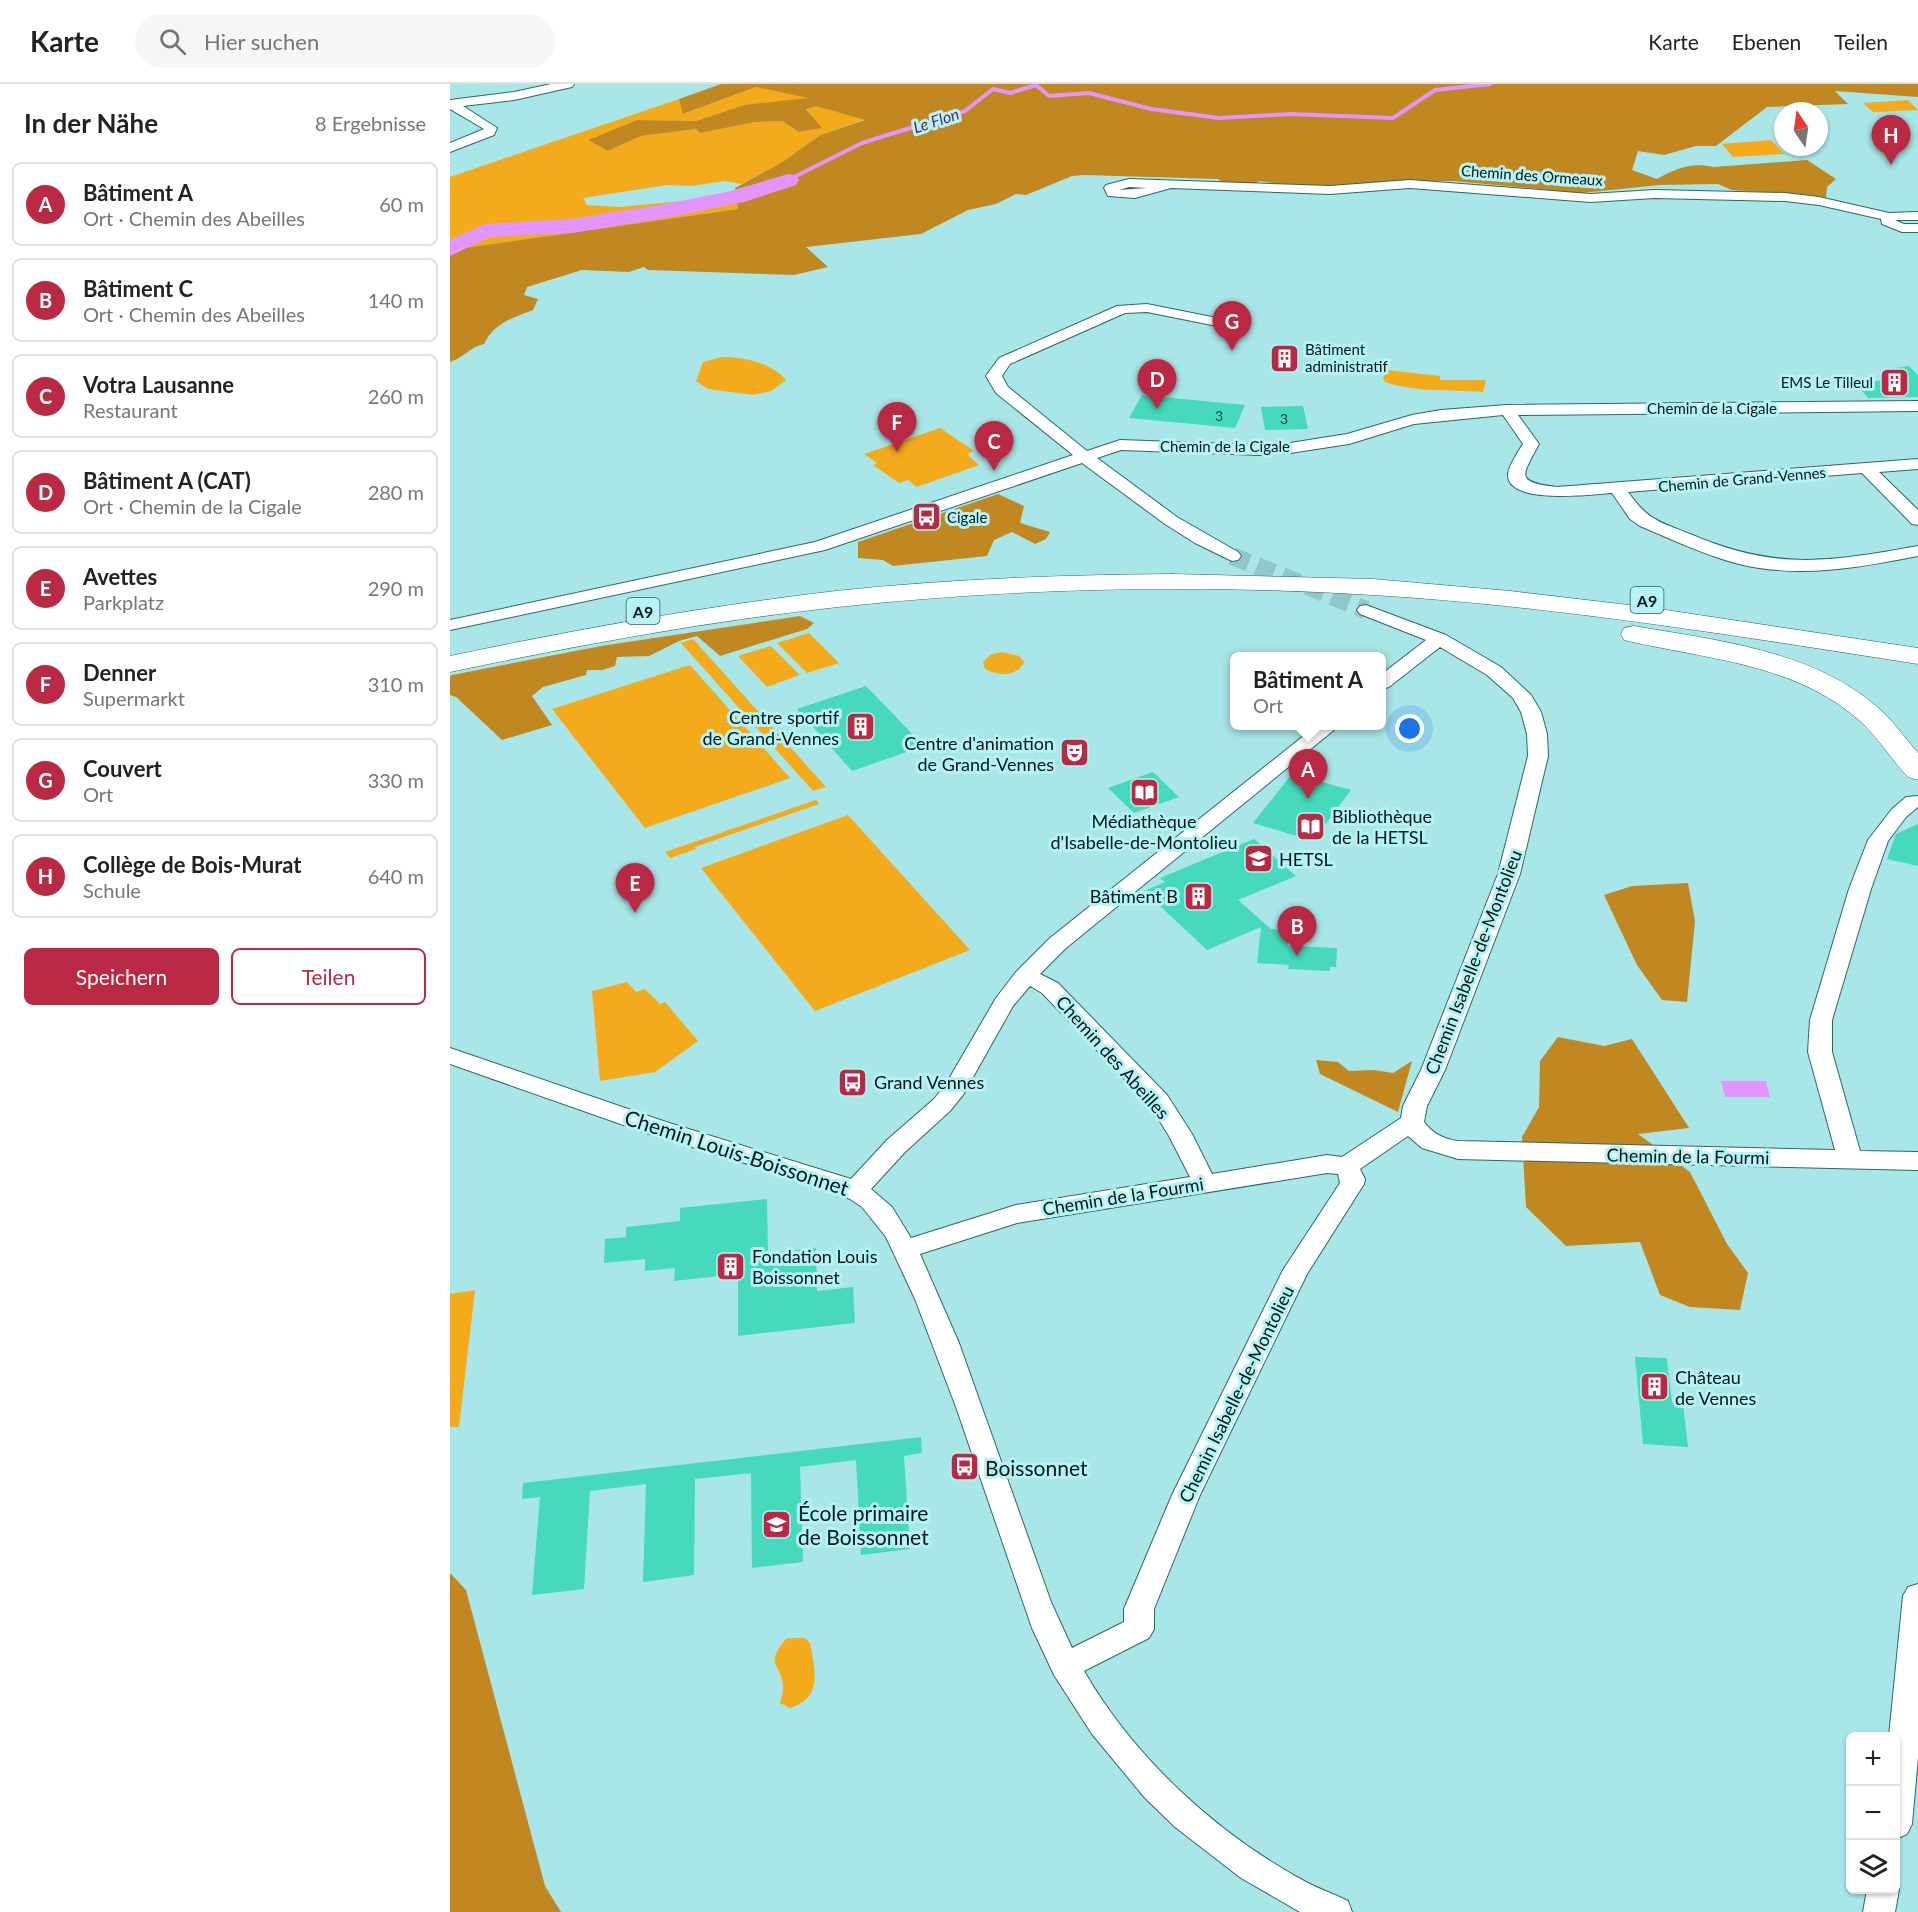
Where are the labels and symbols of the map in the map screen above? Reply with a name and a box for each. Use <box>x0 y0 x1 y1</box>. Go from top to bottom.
north arrow <box>1774 102 1828 156</box>
water label: Le Flon <box>911 104 961 136</box>
pin: H <box>1872 116 1910 165</box>
street label: Chemin des Ormeaux <box>1461 161 1604 189</box>
pin: G <box>1212 302 1252 351</box>
place label: Bâtiment administratif <box>1305 340 1389 375</box>
building icon: Bâtiment administratif <box>1268 342 1300 374</box>
pin: D <box>1138 360 1176 409</box>
building icon: EMS Le Tilleul <box>1878 366 1910 398</box>
place label: EMS Le Tilleul <box>1781 373 1873 391</box>
street label: Chemin de la Cigale <box>1647 399 1777 417</box>
pin: F <box>878 402 916 452</box>
house number: 3 <box>1215 407 1223 424</box>
house number: 3 <box>1280 410 1288 427</box>
pin: C <box>974 422 1014 471</box>
street label: Chemin de la Cigale <box>1160 437 1290 455</box>
street label: Chemin de Grand-Vennes <box>1657 463 1827 495</box>
bus stop icon: Cigale <box>910 501 942 533</box>
place label: Cigale <box>947 508 987 526</box>
road number: A9 <box>1630 587 1664 613</box>
road number: A9 <box>626 598 660 624</box>
place label: Centre sportif de Grand-Vennes <box>702 706 840 749</box>
building icon: Centre sportif de Grand-Vennes <box>844 711 876 743</box>
your location <box>1395 714 1424 743</box>
place label: Centre d'animation de Grand-Vennes <box>904 732 1054 775</box>
theatre icon: Centre d'animation de Grand-Vennes <box>1059 737 1091 769</box>
pin: A <box>1288 750 1328 799</box>
library icon: Médiathèque d'Isabelle-de-Montolieu <box>1128 776 1160 808</box>
place label: Bibliothèque de la HETSL <box>1332 805 1432 848</box>
place label: Médiathèque d'Isabelle-de-Montolieu <box>1050 810 1238 853</box>
library icon: Bibliothèque de la HETSL <box>1295 810 1327 842</box>
school or university icon: HETSL <box>1242 843 1274 875</box>
street label: Chemin Isabelle-de-Montolieu <box>1420 847 1526 1077</box>
place label: HETSL <box>1279 848 1333 870</box>
pin: E <box>616 864 654 913</box>
building icon: Bâtiment B <box>1183 880 1215 912</box>
place label: Bâtiment B <box>1090 885 1178 907</box>
pin: B <box>1278 906 1316 956</box>
street label: Chemin des Abeilles <box>1052 991 1174 1123</box>
bus stop icon: Grand Vennes <box>837 1066 869 1098</box>
place label: Grand Vennes <box>874 1071 984 1093</box>
street label: Chemin Louis-Boissonnet <box>622 1104 853 1200</box>
street label: Chemin de la Fourmi <box>1606 1144 1770 1168</box>
street label: Chemin de la Fourmi <box>1041 1172 1205 1220</box>
place label: Fondation Louis Boissonnet <box>752 1245 878 1288</box>
building icon: Fondation Louis Boissonnet <box>715 1250 747 1282</box>
street label: Chemin Isabelle-de-Montolieu <box>1174 1282 1298 1506</box>
place label: Château de Vennes <box>1675 1366 1756 1409</box>
building icon: Château de Vennes <box>1638 1371 1670 1403</box>
bus stop icon: Boissonnet <box>948 1451 980 1483</box>
place label: Boissonnet <box>985 1455 1088 1480</box>
place label: École primaire de Boissonnet <box>798 1500 929 1549</box>
school or university icon: École primaire de Boissonnet <box>761 1508 793 1540</box>

